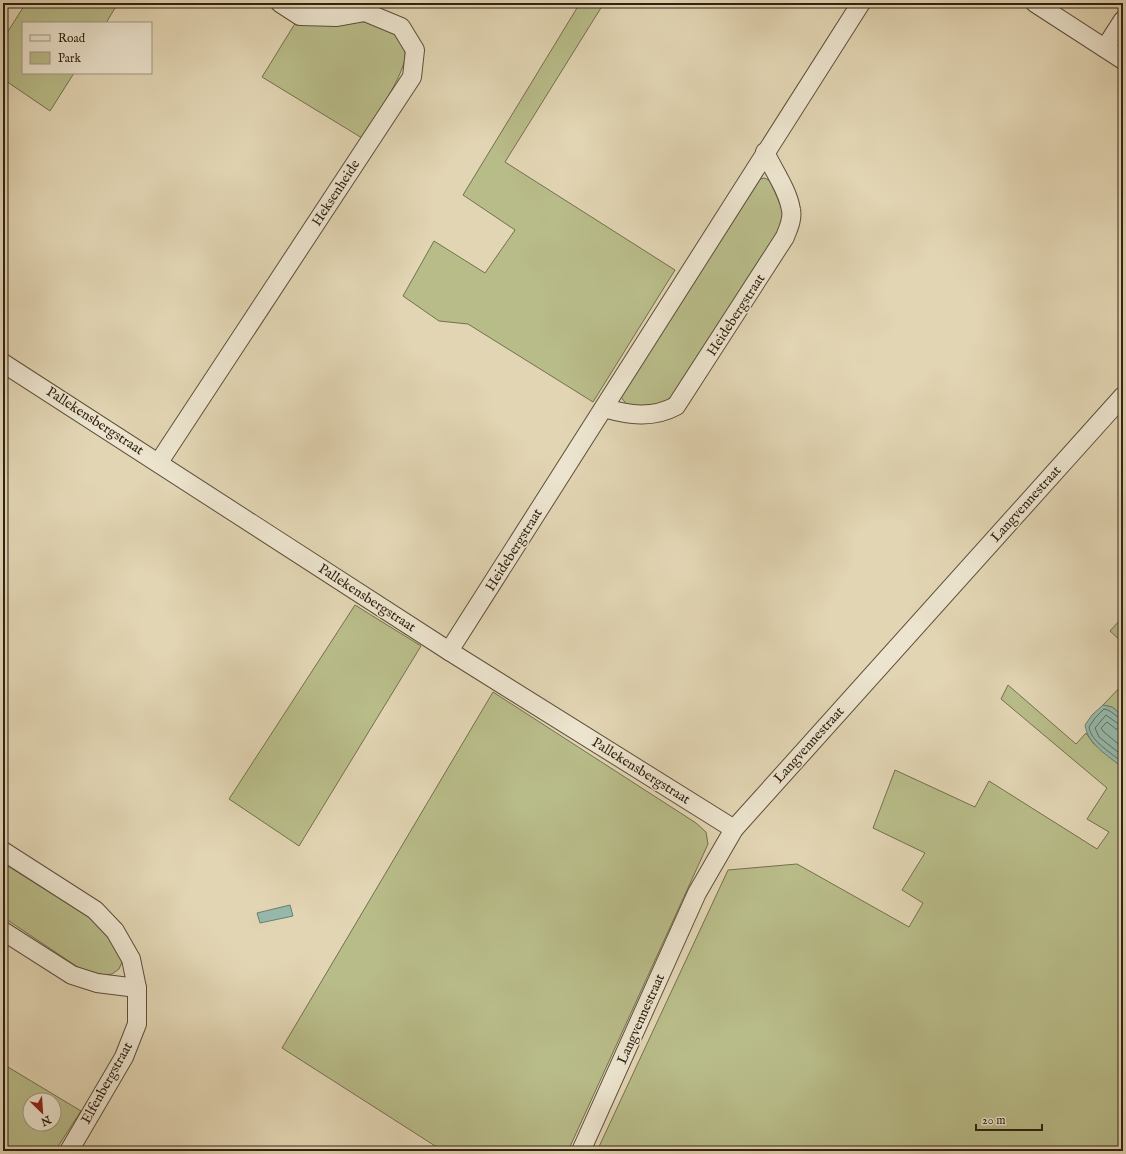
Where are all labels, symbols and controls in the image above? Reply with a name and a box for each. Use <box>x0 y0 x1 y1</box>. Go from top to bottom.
legend <box>22 22 152 74</box>
text: Road <box>58 31 86 46</box>
text: Park <box>58 51 81 66</box>
street label: Heksenheide <box>308 156 365 230</box>
street label: Heidebergstraat <box>703 270 769 359</box>
street label: Pallekensbergstraat <box>43 383 147 459</box>
street label: Langvennestraat <box>987 462 1065 546</box>
street label: Heidebergstraat <box>481 505 547 595</box>
street label: Pallekensbergstraat <box>315 560 419 636</box>
street label: Langvennestraat <box>770 703 848 787</box>
street label: Pallekensbergstraat <box>588 734 694 809</box>
street label: Langvennestraat <box>613 971 669 1067</box>
street label: Elfenbergstraat <box>77 1039 137 1127</box>
north arrow <box>22 1092 62 1132</box>
scale bar <box>976 1106 1042 1132</box>
text: N <box>38 1111 54 1129</box>
text: 20 m <box>982 1113 1005 1128</box>

